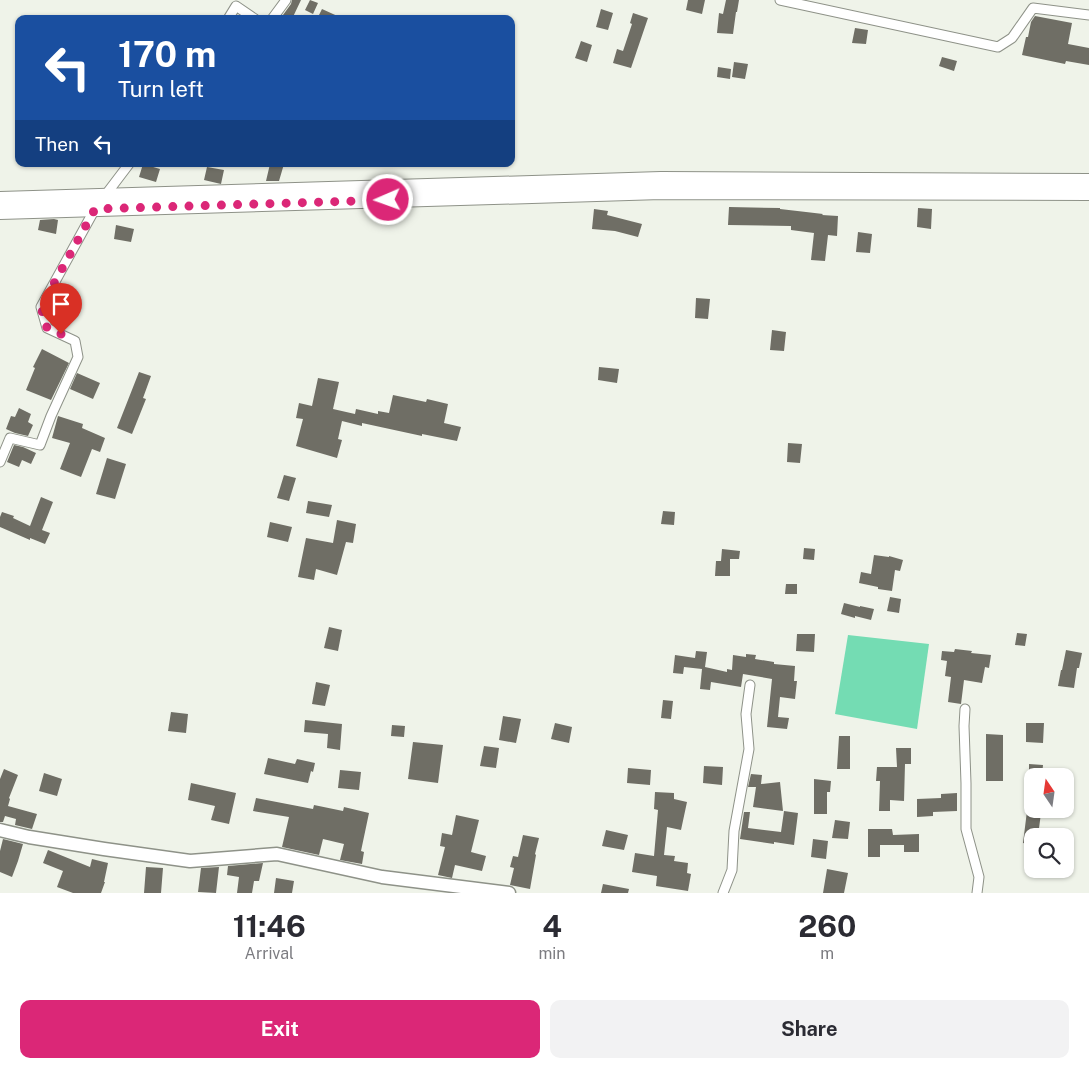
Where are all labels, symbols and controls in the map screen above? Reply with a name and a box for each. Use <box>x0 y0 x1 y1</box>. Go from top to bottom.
text: 170 m <box>118 34 216 75</box>
icon: left <box>35 35 100 100</box>
text: Turn left <box>118 76 204 102</box>
icon: left <box>89 130 117 158</box>
text: Then <box>35 133 79 155</box>
position arrow <box>361 173 413 225</box>
pin <box>40 283 82 334</box>
icon: arrive <box>47 290 75 318</box>
north arrow <box>1024 768 1074 818</box>
map controls <box>1024 768 1074 878</box>
button: search <box>1024 828 1074 878</box>
text: 11:46 <box>233 908 306 944</box>
text: 4 <box>542 908 562 944</box>
text: 260 <box>798 908 856 944</box>
text: Arrival <box>245 944 294 963</box>
text: min <box>538 944 566 963</box>
text: m <box>820 944 834 963</box>
button: Exit <box>20 1000 540 1058</box>
button: Share <box>550 1000 1069 1058</box>

